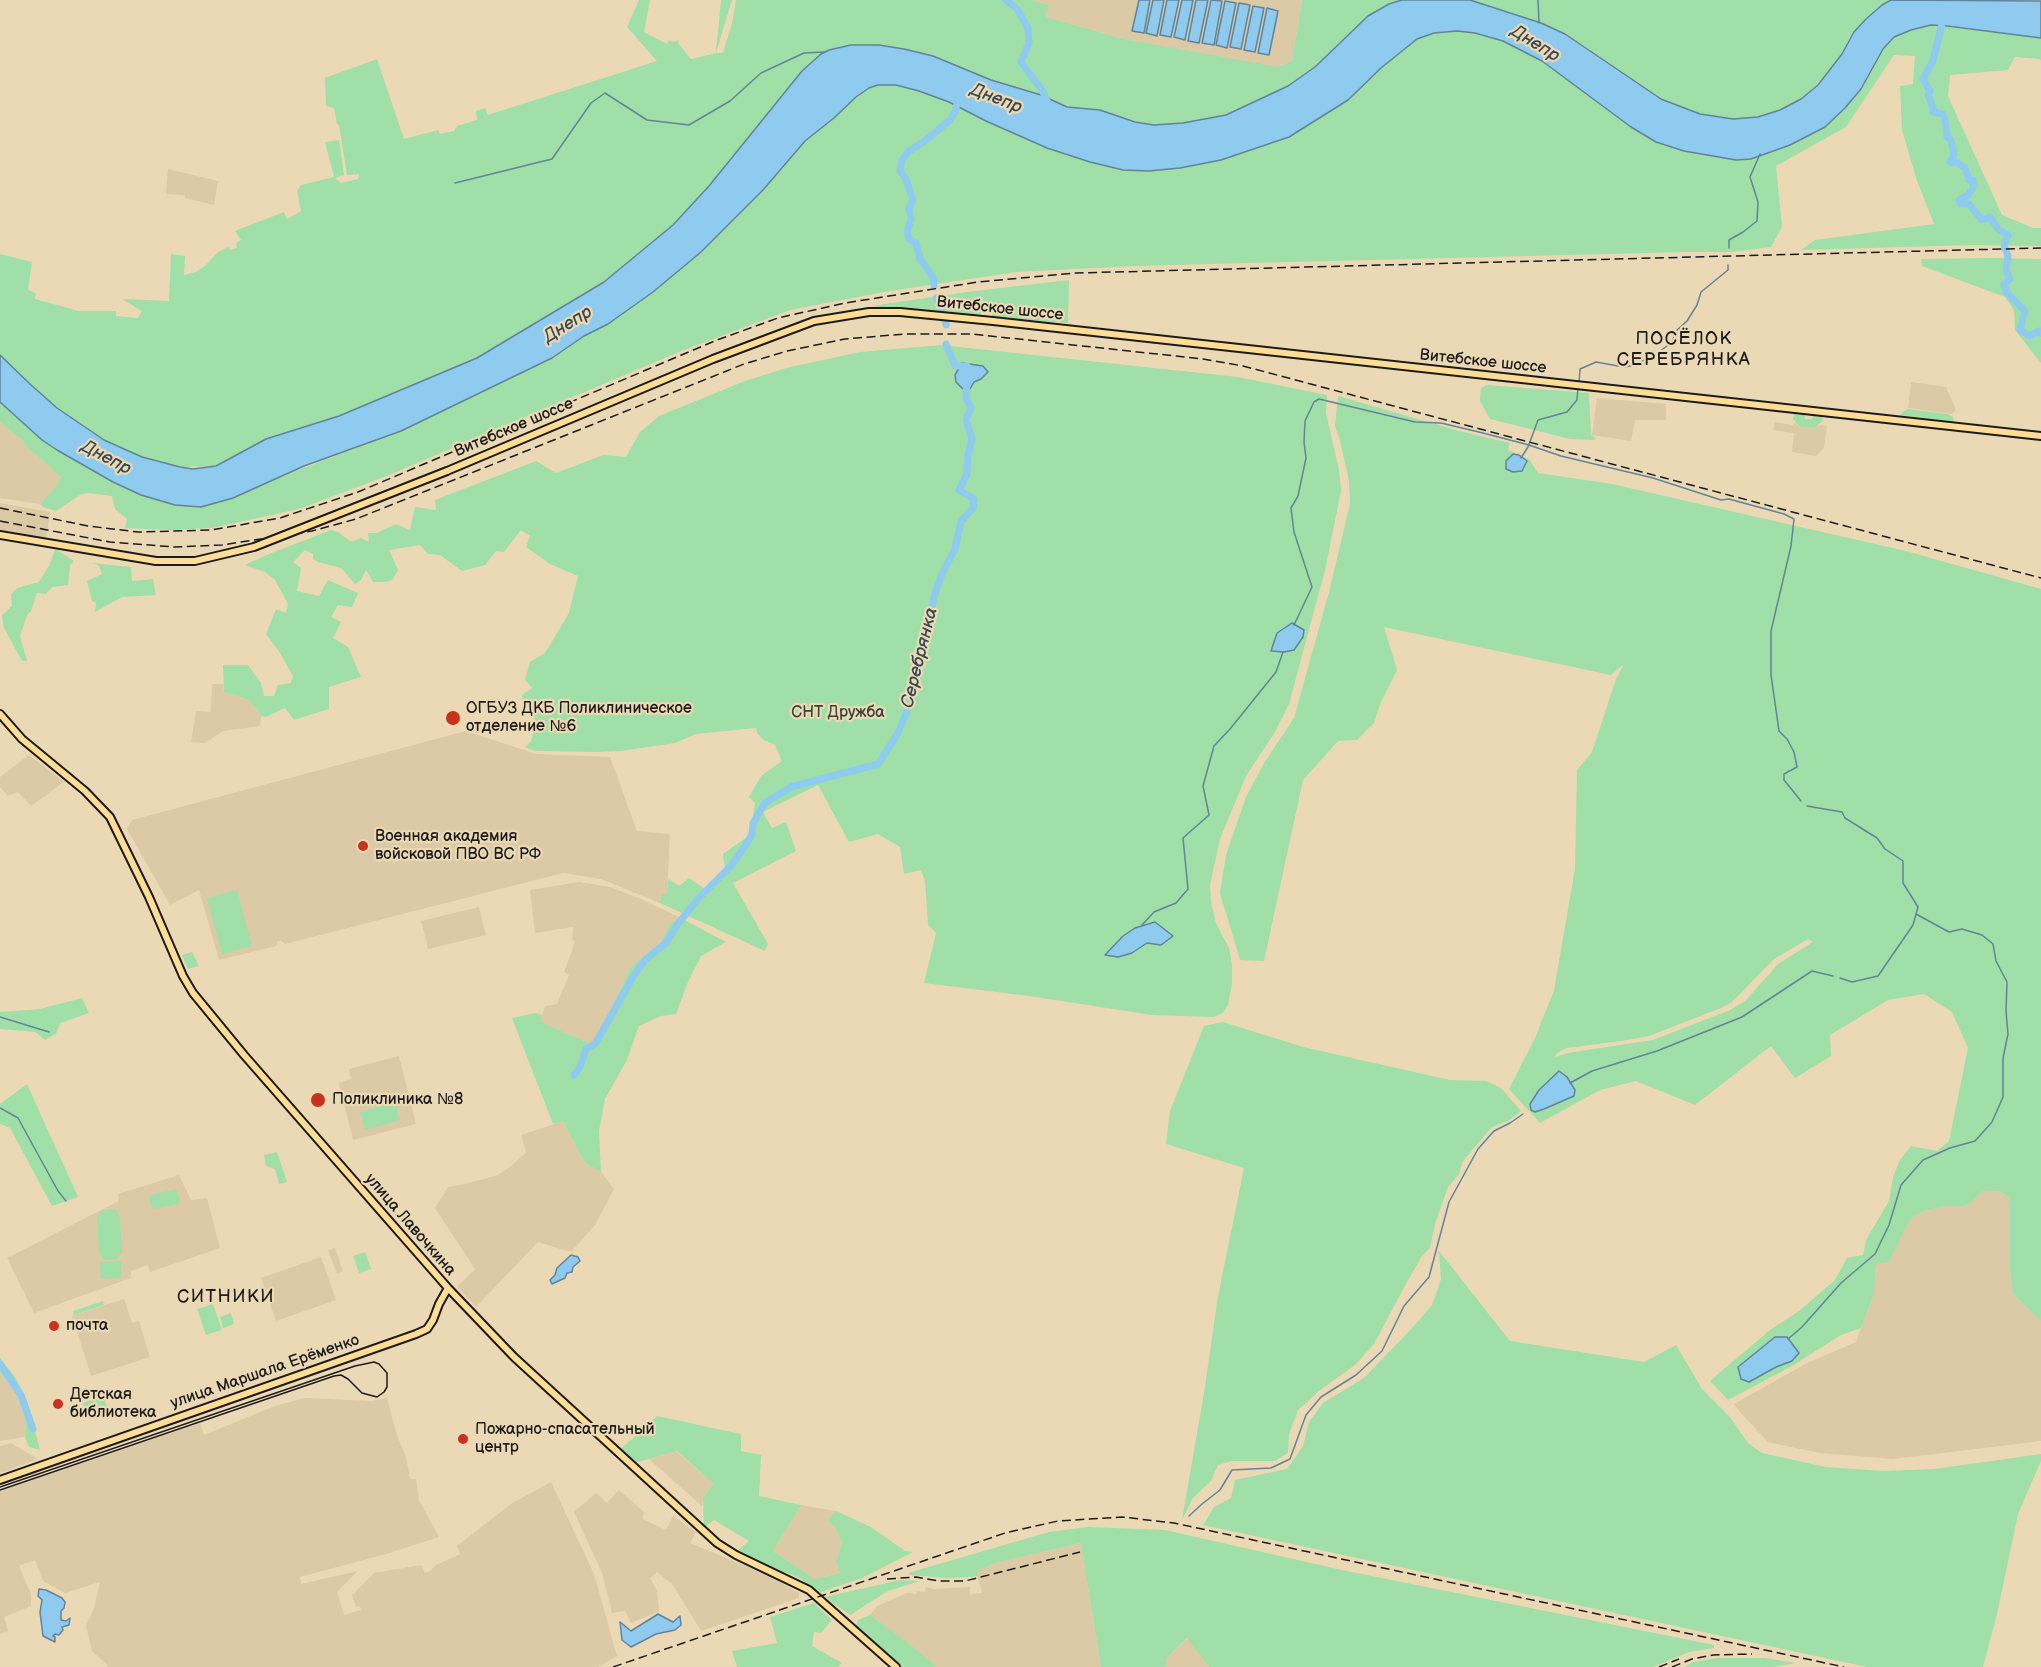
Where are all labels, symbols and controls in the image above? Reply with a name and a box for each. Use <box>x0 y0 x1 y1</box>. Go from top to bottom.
water label: Днепр <box>1507 21 1563 67</box>
water label: Днепр <box>967 79 1025 119</box>
street label: Витебское шоссе <box>936 293 1064 325</box>
water label: Днепр <box>540 302 596 348</box>
district label: ПОСЁЛОК СЕРЕБРЯНКА <box>1617 328 1751 370</box>
street label: Витебское шоссе <box>1419 346 1547 378</box>
street label: Витебское шоссе <box>452 394 576 462</box>
water label: Днепр <box>77 436 135 480</box>
water label: Серебрянка <box>897 606 943 710</box>
place label: ОГБУЗ ДКБ Поликлиническое отделение №6 <box>466 699 692 737</box>
park label: СНТ Дружба <box>791 703 885 723</box>
marker: ОГБУЗ ДКБ Поликлиническое отделение №6 <box>444 709 462 727</box>
place label: Военная академия войсковой ПВО ВС РФ <box>375 827 541 865</box>
marker: Военная академия войсковой ПВО ВС РФ <box>356 839 370 853</box>
place label: Поликлиника №8 <box>332 1090 463 1110</box>
marker: Поликлиника №8 <box>309 1091 327 1109</box>
street label: улица Лавочкина <box>360 1170 460 1280</box>
district label: СИТНИКИ <box>177 1286 275 1308</box>
place label: почта <box>66 1316 108 1336</box>
marker: почта <box>47 1319 61 1333</box>
street label: улица Маршала Ерёменко <box>168 1331 362 1413</box>
place label: Детская библиотека <box>70 1385 157 1423</box>
marker: Детская библиотека <box>51 1397 65 1411</box>
place label: Пожарно-спасательный центр <box>475 1420 655 1458</box>
marker: Пожарно-спасательный центр <box>456 1432 470 1446</box>

